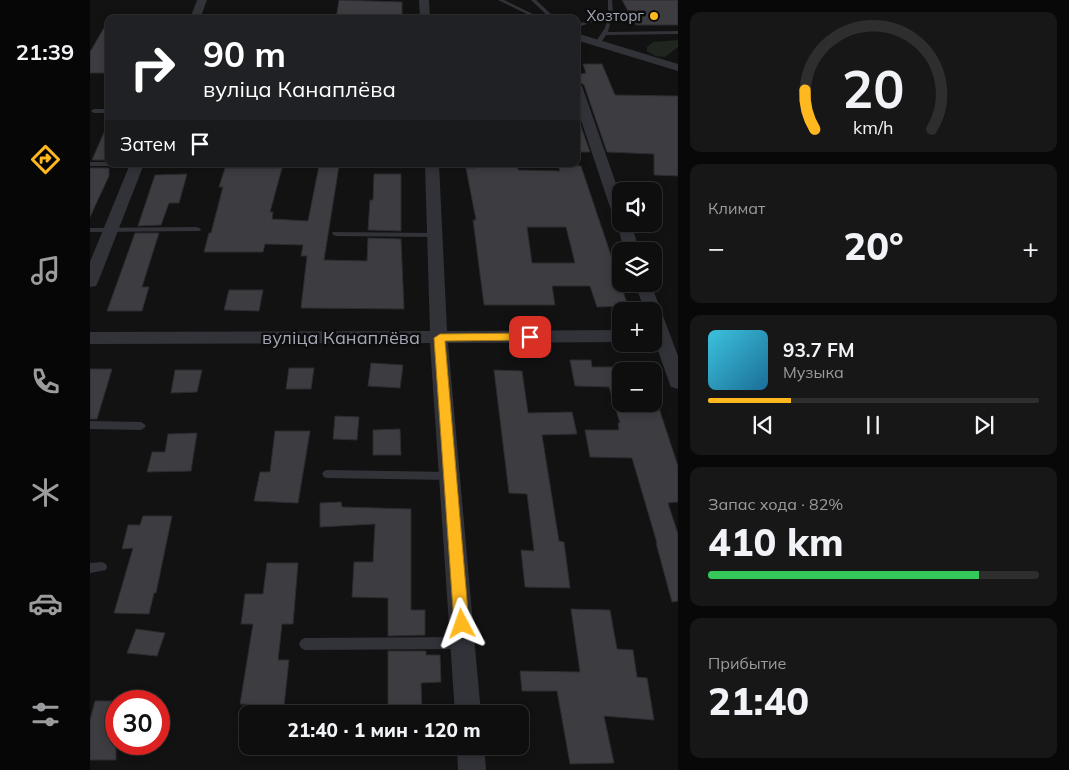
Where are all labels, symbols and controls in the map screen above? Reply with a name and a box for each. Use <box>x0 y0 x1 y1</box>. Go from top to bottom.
place label: Хозторг <box>586 6 644 25</box>
marker: Хозторг <box>648 10 660 22</box>
text: 90 m <box>203 32 286 76</box>
icon: right <box>120 35 185 100</box>
text: 21:39 <box>16 38 74 66</box>
text: 20 <box>842 56 905 121</box>
text: вуліца Канаплёва <box>203 75 396 103</box>
text: km/h <box>853 116 894 138</box>
icon: arrive <box>186 130 214 158</box>
text: Затем <box>120 132 176 156</box>
icon: directions <box>28 142 63 177</box>
map controls <box>612 182 662 412</box>
button: sound <box>612 182 662 232</box>
text: Климат <box>708 198 765 218</box>
text: 20° <box>843 222 904 270</box>
text: − <box>708 230 725 265</box>
text: + <box>1022 230 1039 265</box>
button: layers <box>612 242 662 292</box>
icon: music <box>28 253 63 288</box>
button: + <box>612 302 662 352</box>
pin <box>509 316 551 358</box>
icon: arrive <box>516 323 544 351</box>
street label: вуліца Канаплёва <box>262 326 420 349</box>
text: 93.7 FM <box>783 338 855 362</box>
button: − <box>612 362 662 412</box>
text: Музыка <box>783 362 844 382</box>
icon: phone <box>28 364 63 399</box>
icon: previous <box>749 411 777 439</box>
icon: pause <box>859 411 887 439</box>
icon: next <box>970 411 998 439</box>
icon: climate <box>28 475 63 510</box>
text: Запас хода · 82% <box>708 494 843 514</box>
text: 410 km <box>708 518 844 566</box>
icon: car <box>28 586 63 621</box>
position arrow <box>435 597 487 649</box>
text: Прибытие <box>708 653 786 673</box>
text: 21:40 <box>708 677 809 725</box>
speed limit sign: 30 <box>105 690 170 755</box>
icon: filters <box>28 697 63 732</box>
text: 21:40 · 1 мин · 120 m <box>287 718 481 742</box>

